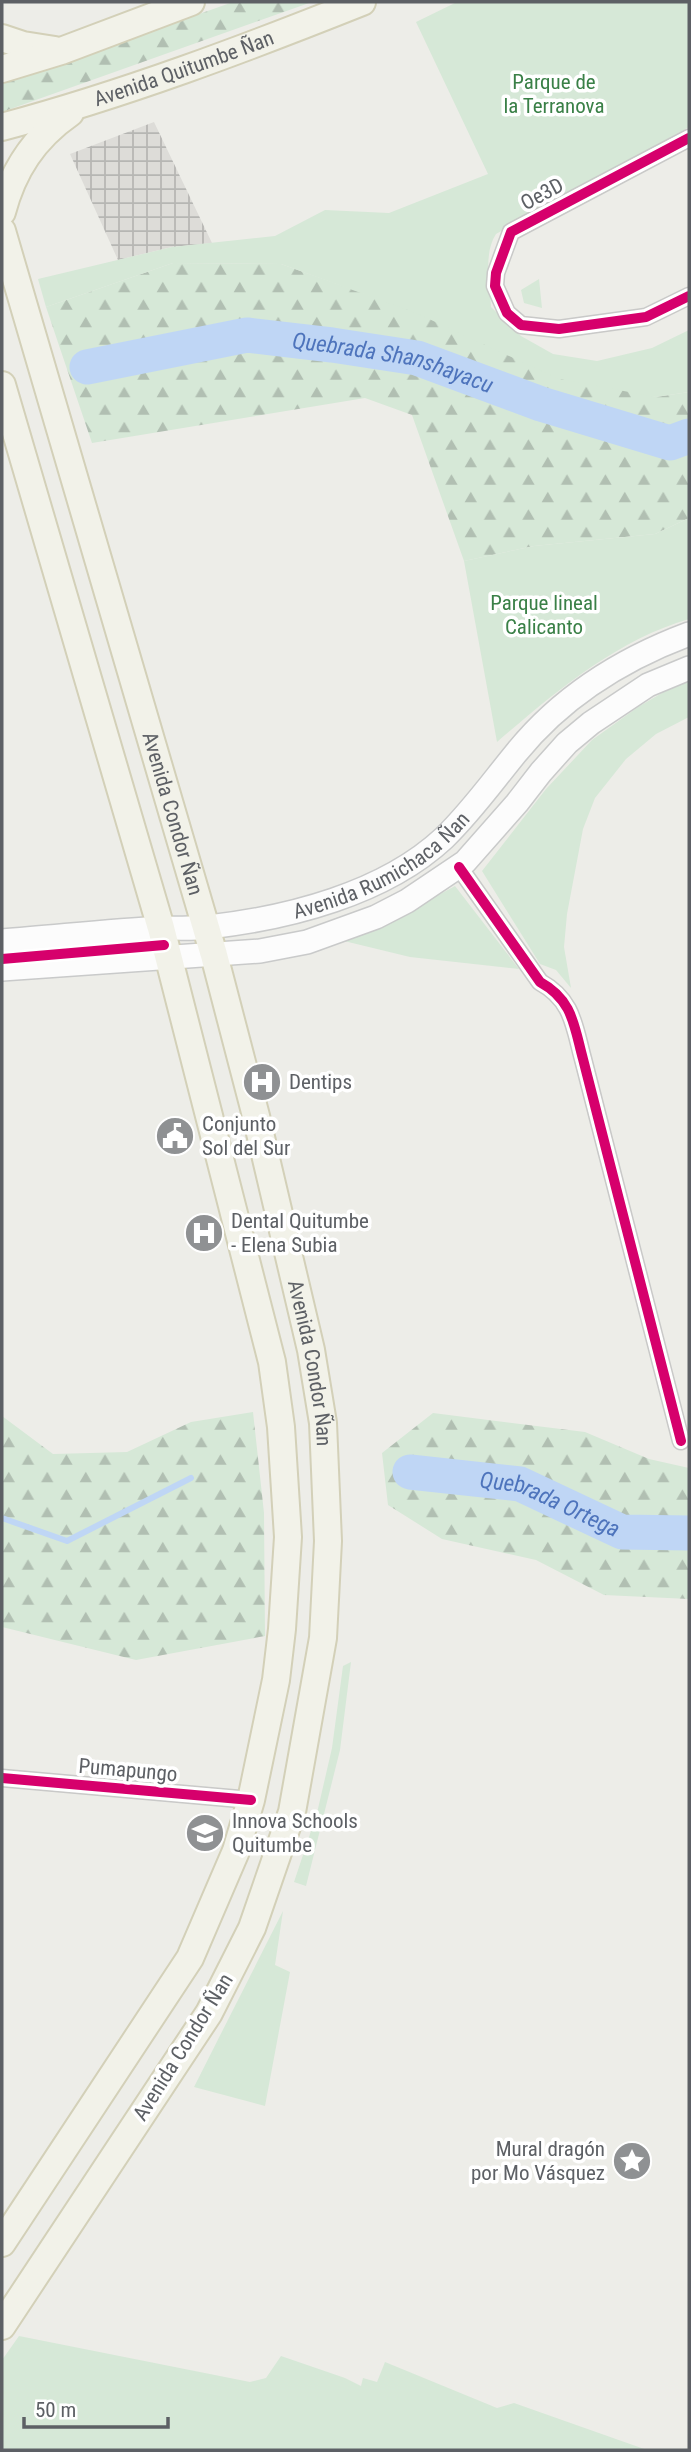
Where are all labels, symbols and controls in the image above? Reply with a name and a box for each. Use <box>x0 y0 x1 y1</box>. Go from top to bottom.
street label: Avenida Quitumbe Ñan <box>91 26 277 111</box>
park label: Parque de la Terranova <box>504 70 604 118</box>
street label: Oe3D <box>517 173 567 215</box>
water label: Quebrada Shanshayacu <box>291 327 497 399</box>
park label: Parque lineal Calicanto <box>490 591 598 639</box>
street label: Avenida Condor Ñan <box>137 729 208 898</box>
street label: Avenida Rumichaca Ñan <box>291 807 475 923</box>
hospital icon: Dentips <box>241 1061 283 1103</box>
place label: Dentips <box>289 1070 352 1094</box>
place label: Conjunto Sol del Sur <box>202 1112 290 1160</box>
public building icon: Conjunto Sol del Sur <box>154 1115 196 1157</box>
place label: Dental Quitumbe - Elena Subia <box>231 1209 369 1257</box>
hospital icon: Dental Quitumbe - Elena Subia <box>183 1212 225 1254</box>
street label: Avenida Condor Ñan <box>283 1278 336 1447</box>
water label: Quebrada Ortega <box>478 1466 624 1543</box>
street label: Pumapungo <box>78 1754 178 1786</box>
place label: Innova Schools Quitumbe <box>232 1809 358 1857</box>
school or university icon: Innova Schools Quitumbe <box>184 1812 226 1854</box>
street label: Avenida Condor Ñan <box>128 1969 238 2125</box>
place label: Mural dragón por Mo Vásquez <box>471 2137 605 2185</box>
place icon: Mural dragón por Mo Vásquez <box>611 2140 653 2182</box>
scale bar <box>24 2386 168 2430</box>
text: 50 m <box>35 2398 76 2422</box>

